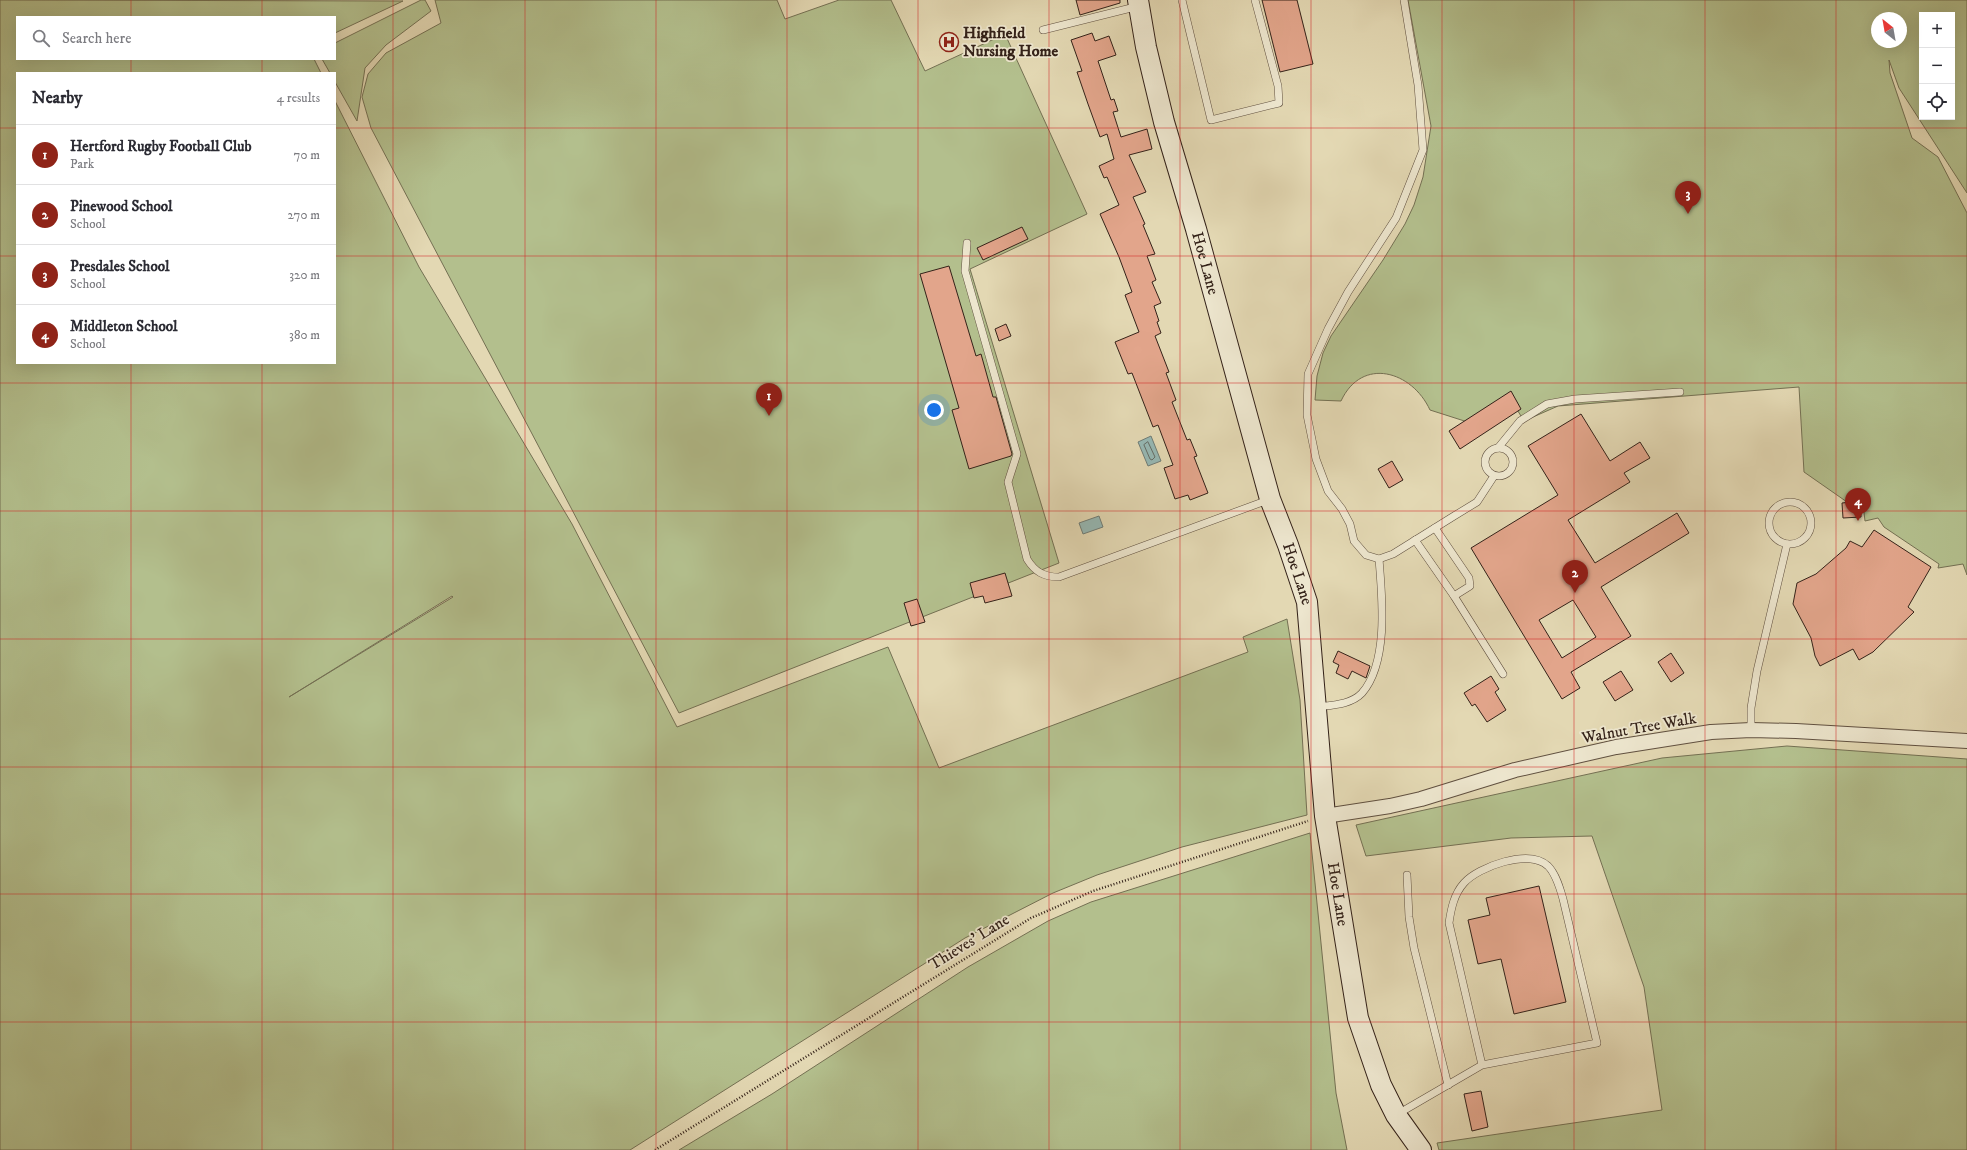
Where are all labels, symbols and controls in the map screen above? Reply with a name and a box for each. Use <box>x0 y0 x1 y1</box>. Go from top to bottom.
north arrow <box>1871 12 1907 48</box>
map controls <box>1919 12 1955 120</box>
button: + <box>1919 12 1955 48</box>
search box <box>16 16 336 60</box>
place label: Highfield Nursing Home <box>963 23 1058 61</box>
icon: search <box>30 27 52 49</box>
text: Search here <box>62 29 131 48</box>
hospital icon: Highfield Nursing Home <box>938 31 960 53</box>
button: − <box>1919 48 1955 84</box>
button: locate <box>1919 84 1955 120</box>
text: Nearby <box>32 87 82 109</box>
text: 4 results <box>277 90 320 106</box>
text: Hertford Rugby Football Club <box>70 137 251 156</box>
text: 1 <box>43 147 47 163</box>
text: 70 m <box>294 147 320 163</box>
text: Park <box>70 156 94 172</box>
pin: 3 <box>1675 181 1701 214</box>
text: Pinewood School <box>70 197 173 216</box>
text: 2 <box>42 207 48 223</box>
text: 270 m <box>288 207 320 223</box>
text: School <box>70 216 106 232</box>
street label: Hoe Lane <box>1187 230 1224 297</box>
text: Presdales School <box>70 257 169 276</box>
text: 3 <box>43 267 47 283</box>
text: 320 m <box>289 267 320 283</box>
text: School <box>70 276 106 292</box>
text: Middleton School <box>70 317 178 336</box>
text: 4 <box>41 327 49 343</box>
text: 380 m <box>289 327 320 343</box>
text: School <box>70 336 106 352</box>
pin: 1 <box>756 383 782 416</box>
your location <box>924 400 944 420</box>
pin: 4 <box>1845 488 1871 521</box>
street label: Hoe Lane <box>1278 540 1317 608</box>
pin: 2 <box>1562 560 1588 593</box>
street label: Walnut Tree Walk <box>1579 708 1698 748</box>
street label: Hoe Lane <box>1323 861 1353 928</box>
street label: Thieves' Lane <box>925 909 1013 975</box>

